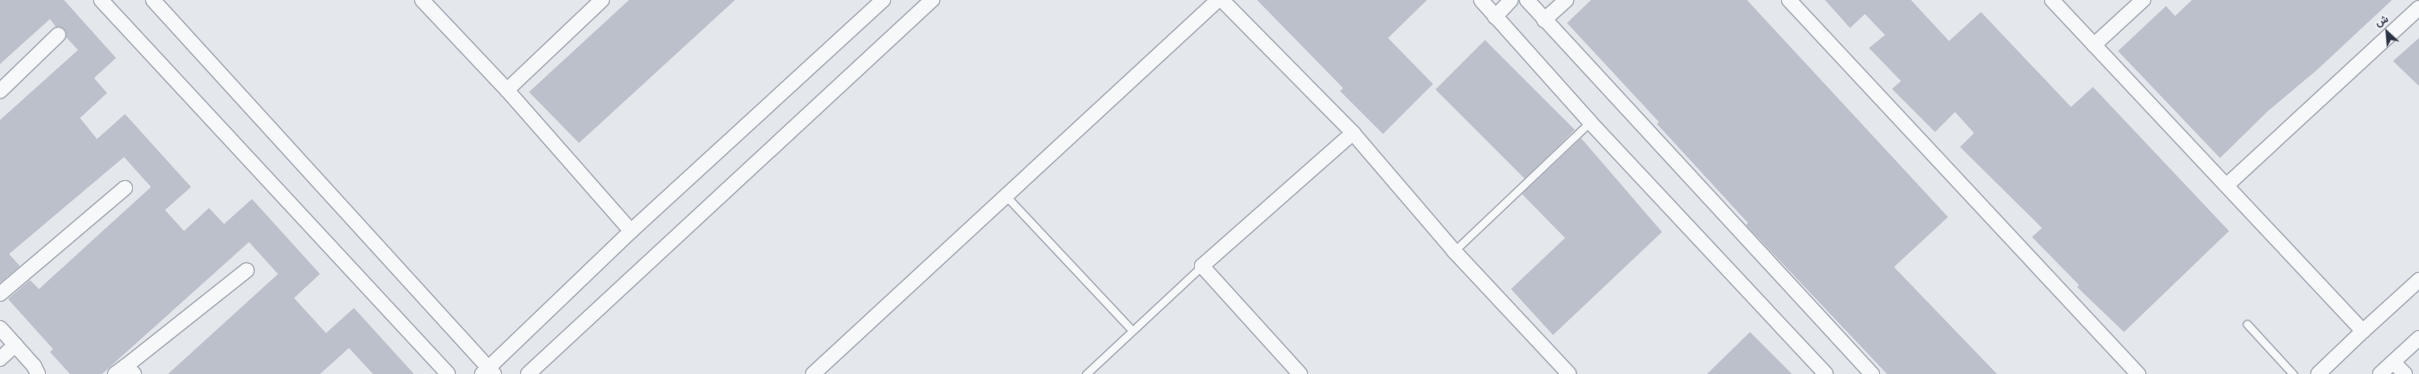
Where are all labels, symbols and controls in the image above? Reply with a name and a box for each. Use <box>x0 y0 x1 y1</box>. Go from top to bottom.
north arrow <box>2367 12 2407 52</box>
text: ش <box>2373 13 2390 29</box>

